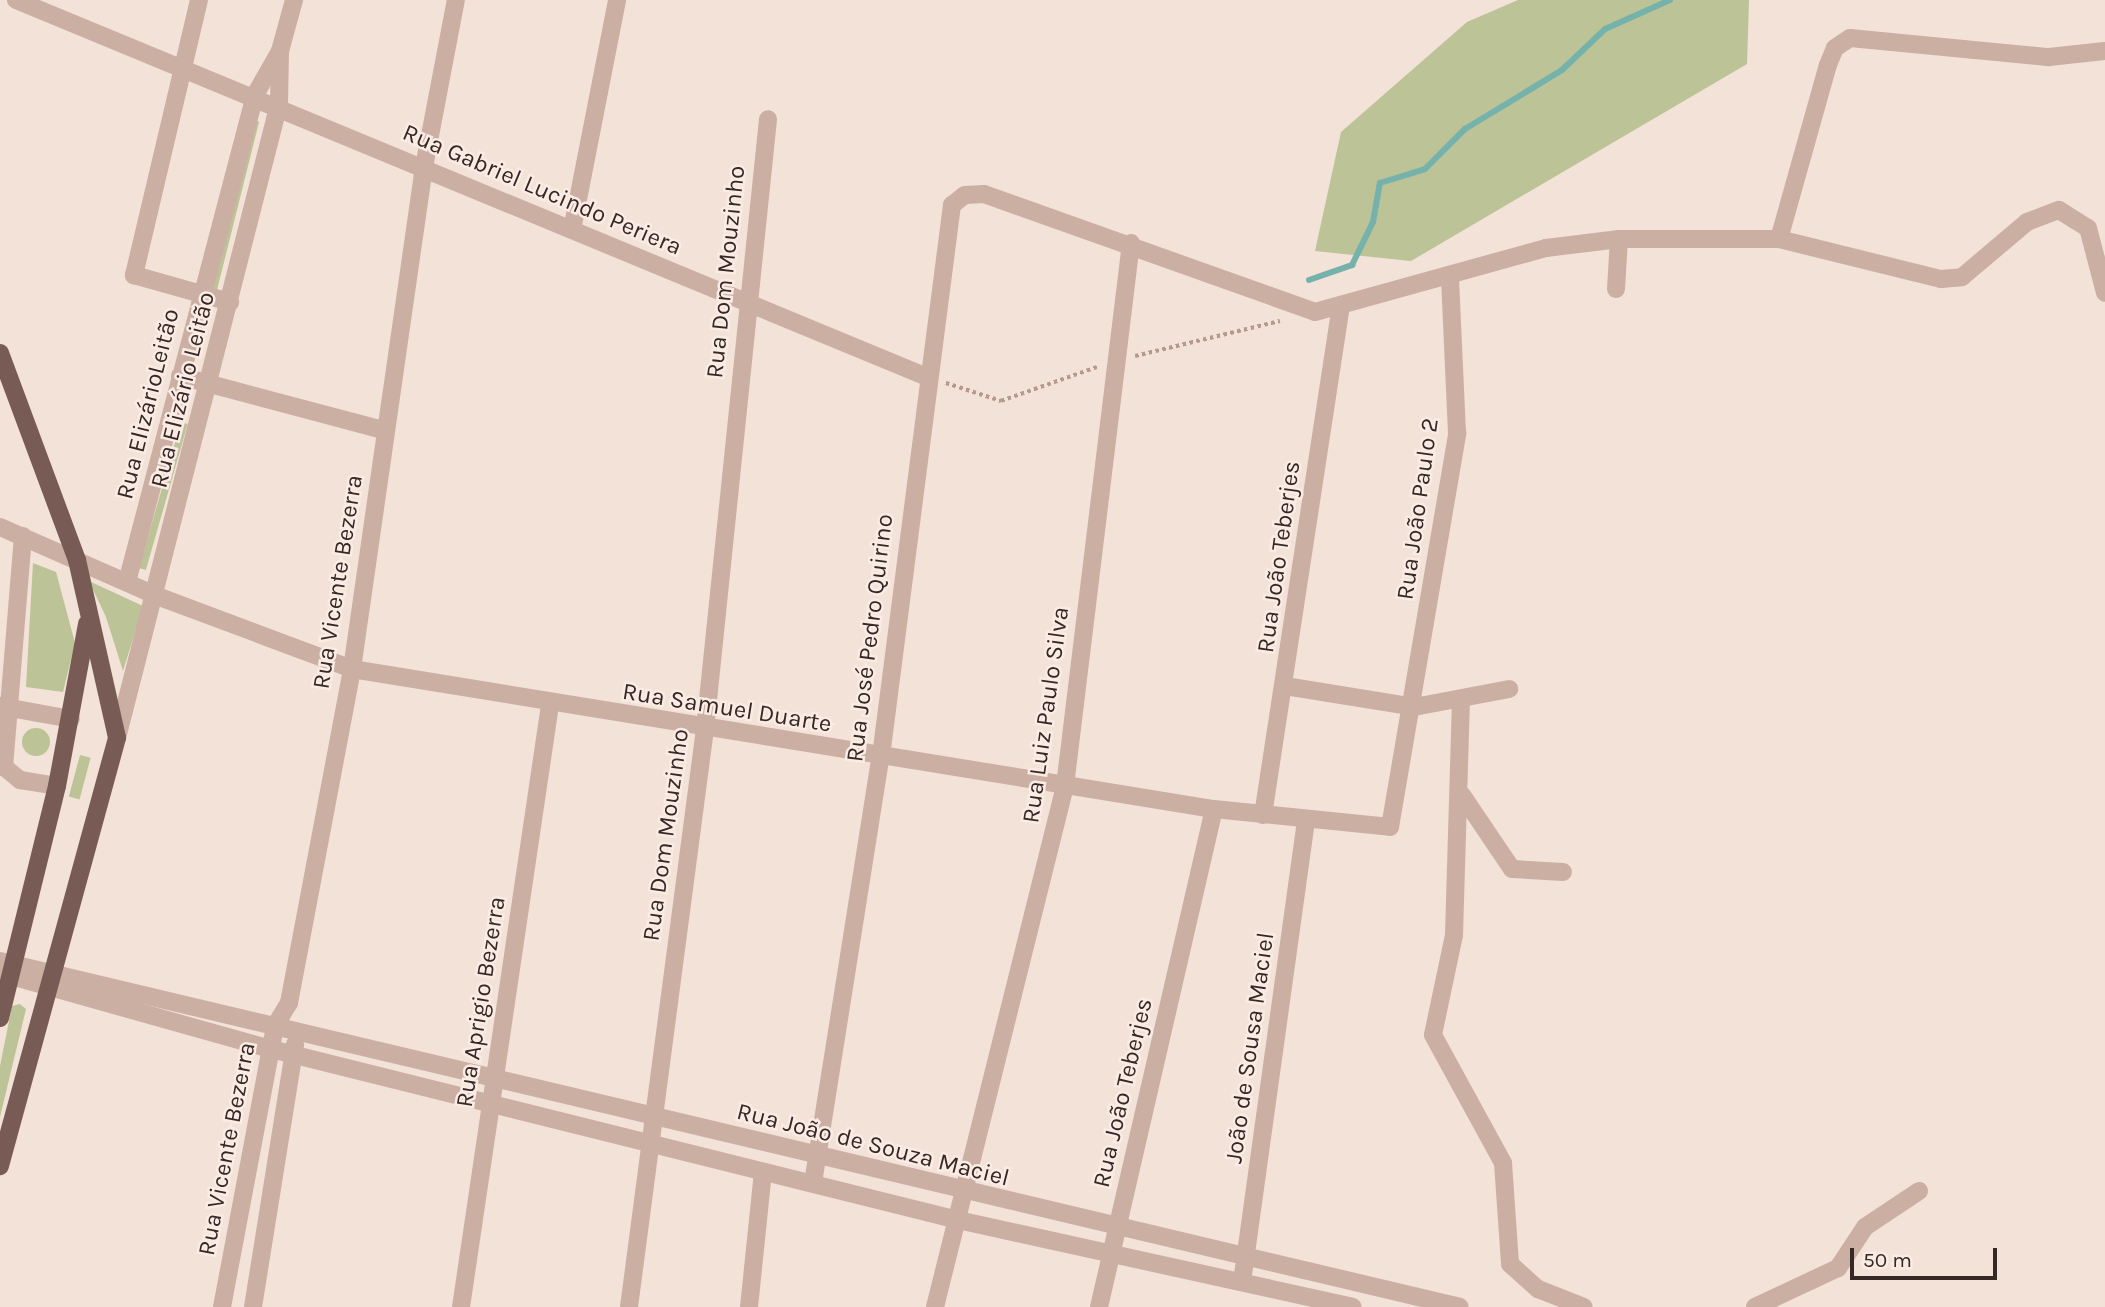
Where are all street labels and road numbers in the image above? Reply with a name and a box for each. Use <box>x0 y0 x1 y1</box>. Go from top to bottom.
street label: Rua Gabriel Lucindo Periera <box>398 118 686 262</box>
street label: Rua Dom Mouzinho <box>701 164 751 380</box>
street label: Rua Elizário Leitão <box>145 289 221 491</box>
street label: Rua ElizárioLeitão <box>110 306 186 502</box>
street label: Rua João Paulo 2 <box>1391 416 1445 602</box>
street label: Rua João Teberjes <box>1251 459 1307 655</box>
street label: Rua Vicente Bezerra <box>307 473 369 691</box>
street label: Rua José Pedro Quirino <box>840 512 900 764</box>
street label: Rua Luiz Paulo Silva <box>1017 605 1075 825</box>
street label: Rua Samuel Duarte <box>620 677 834 739</box>
street label: Rua Dom Mouzinho <box>637 727 695 943</box>
street label: Rua Aprigio Bezerra <box>450 895 512 1109</box>
street label: João de Sousa Maciel <box>1220 931 1280 1165</box>
street label: Rua João Teberjes <box>1087 996 1159 1190</box>
street label: Rua Vicente Bezerra <box>192 1040 262 1258</box>
street label: Rua João de Souza Maciel <box>734 1097 1012 1193</box>

